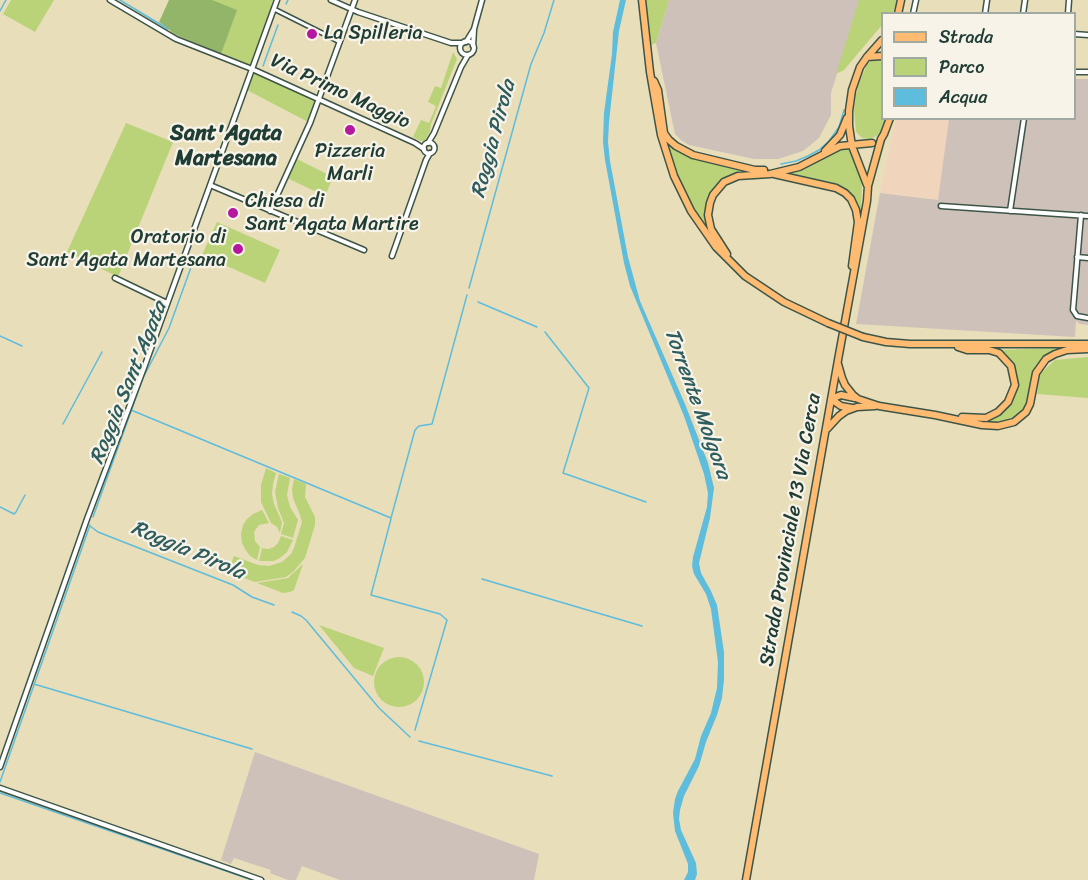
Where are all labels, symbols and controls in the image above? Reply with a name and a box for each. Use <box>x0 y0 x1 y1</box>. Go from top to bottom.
legend <box>881 12 1076 120</box>
text: Strada <box>939 21 993 53</box>
place label: La Spilleria <box>324 22 423 46</box>
marker: La Spilleria <box>305 27 319 41</box>
street label: Via Primo Maggio <box>266 49 414 135</box>
text: Parco <box>939 51 984 83</box>
water label: Roggia Pirola <box>466 77 522 201</box>
text: Acqua <box>939 81 987 113</box>
district label: Sant'Agata Martesana <box>170 121 282 172</box>
marker: Pizzeria Marli <box>343 123 357 137</box>
place label: Pizzeria Marli <box>315 140 385 187</box>
place label: Chiesa di Sant'Agata Martire <box>245 190 419 237</box>
marker: Chiesa di Sant'Agata Martire <box>226 206 240 220</box>
place label: Oratorio di Sant'Agata Martesana <box>27 226 226 273</box>
marker: Oratorio di Sant'Agata Martesana <box>231 242 245 256</box>
water label: Roggia Sant'Agata <box>85 298 173 468</box>
water label: Torrente Molgora <box>658 325 736 483</box>
street label: Strada Provinciale 13 Via Cerca <box>755 392 827 668</box>
water label: Roggia Pirola <box>127 516 249 586</box>

